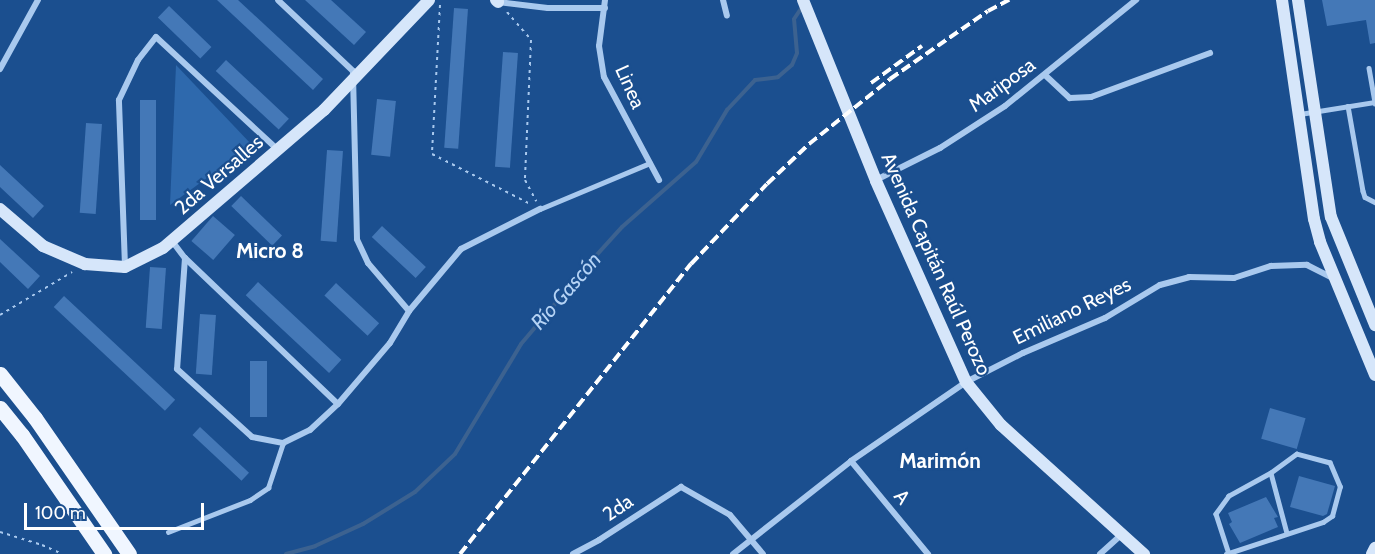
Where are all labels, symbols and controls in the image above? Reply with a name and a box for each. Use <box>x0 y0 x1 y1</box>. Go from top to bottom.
street label: Mariposa <box>964 53 1040 117</box>
street label: Linea <box>610 61 650 113</box>
street label: 2da Versalles <box>170 130 268 220</box>
street label: Avenida Capitán Raúl Perozo <box>876 149 996 379</box>
district label: Micro 8 <box>236 238 304 264</box>
water label: Río Gascón <box>526 247 606 335</box>
street label: Emiliano Reyes <box>1009 272 1135 350</box>
district label: Marimón <box>899 448 981 474</box>
street label: A <box>889 485 915 509</box>
street label: 2da <box>598 489 638 527</box>
scale bar <box>27 491 207 529</box>
text: 100 m <box>35 502 86 524</box>

